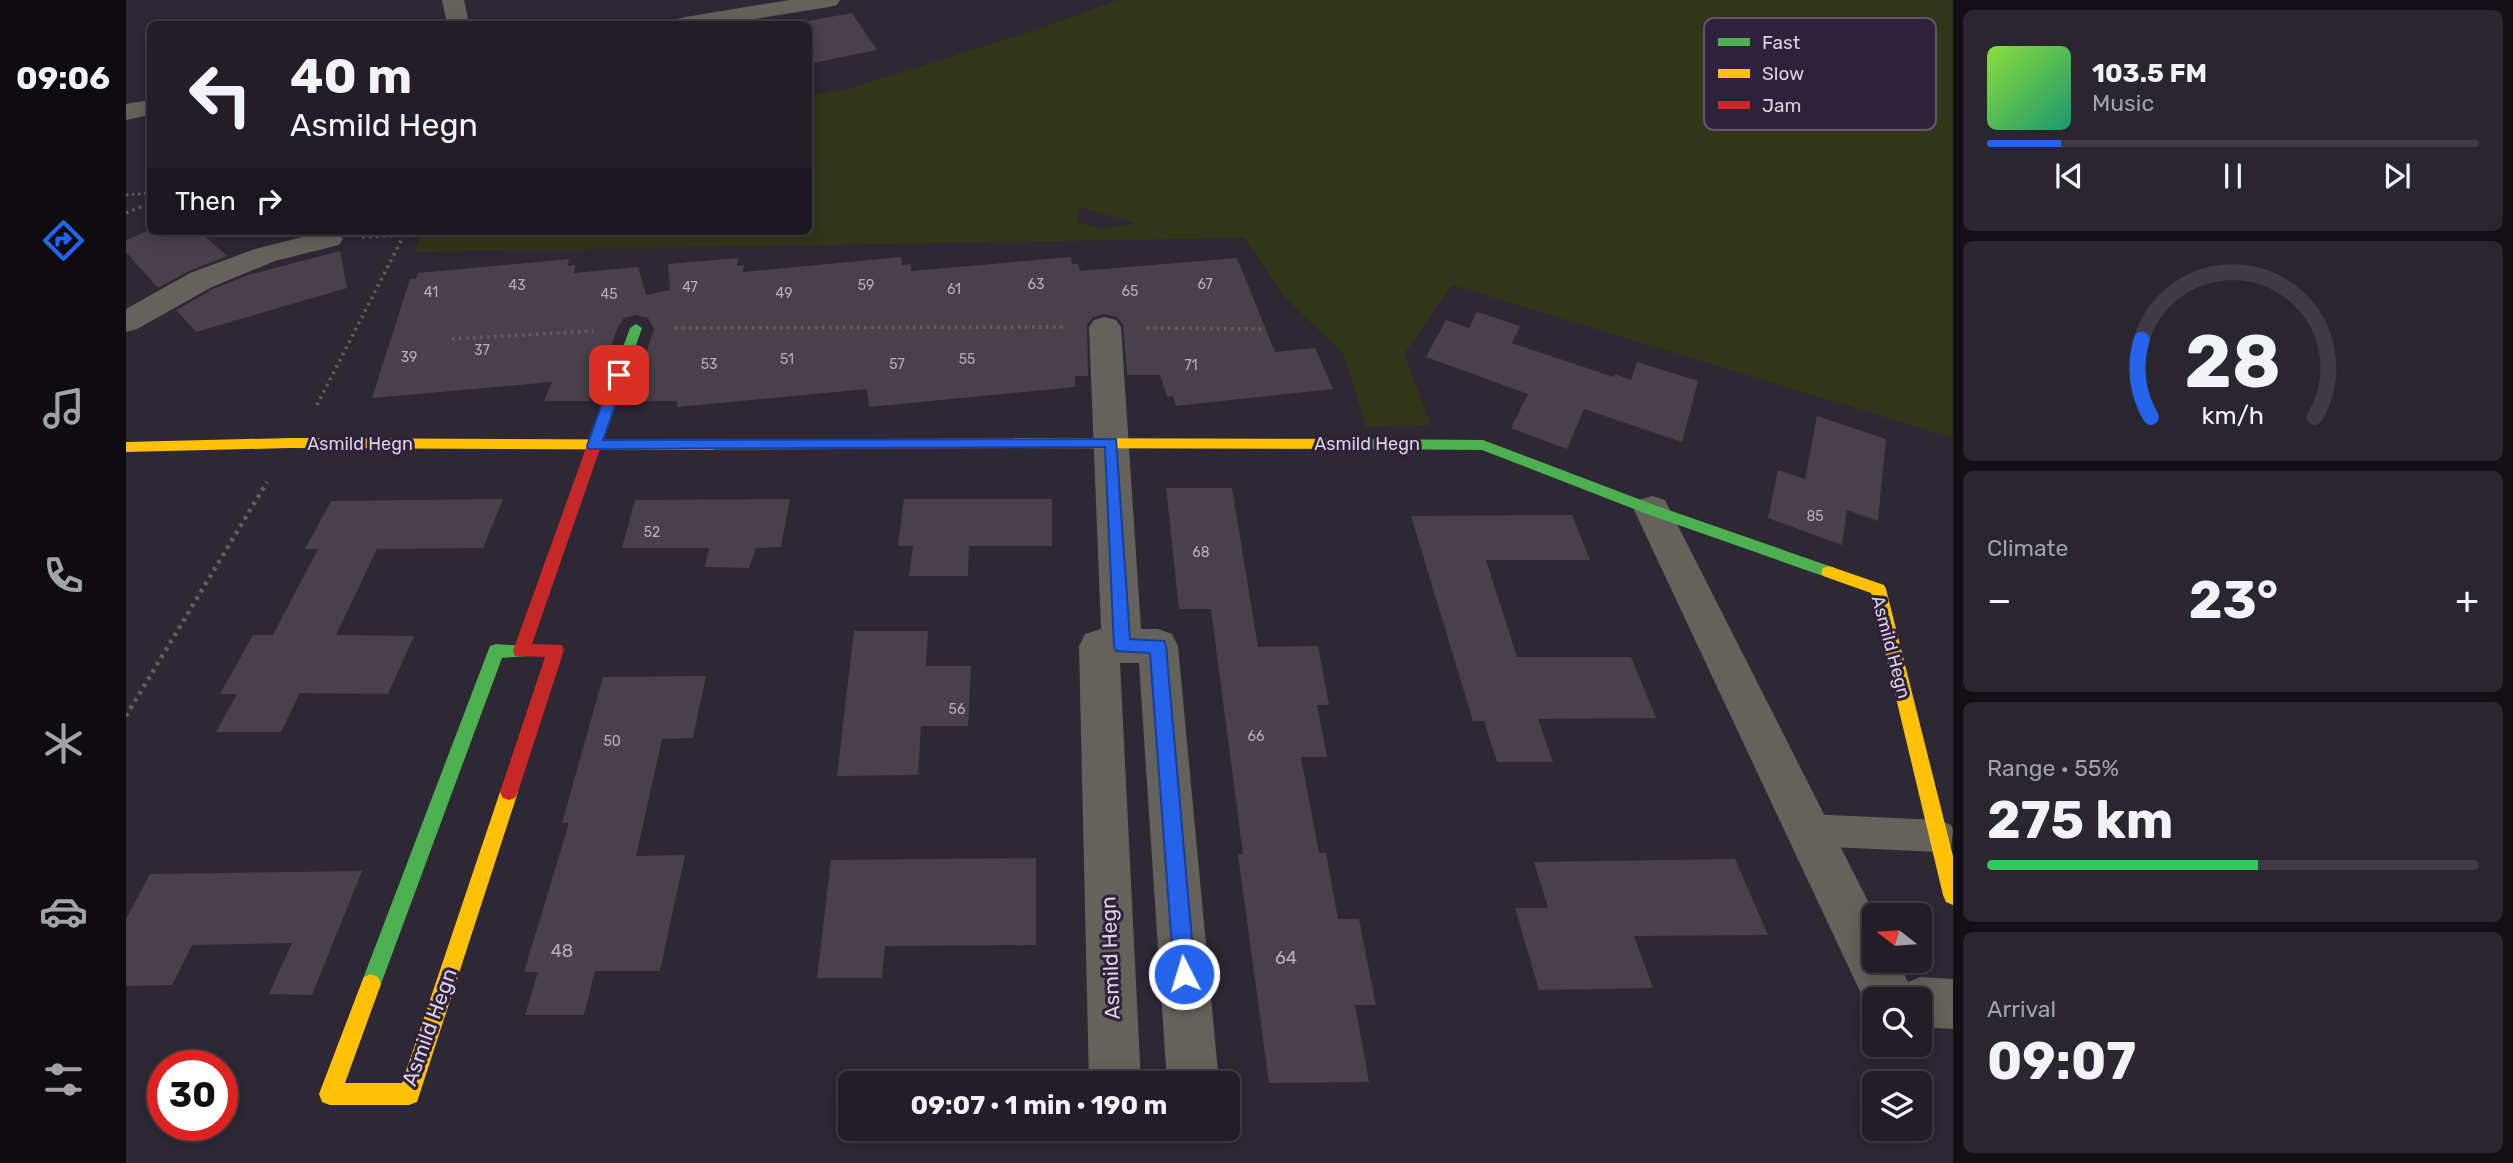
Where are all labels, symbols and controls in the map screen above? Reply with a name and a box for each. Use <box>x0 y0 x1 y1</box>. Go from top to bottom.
legend <box>1704 18 1936 130</box>
text: Fast <box>1762 31 1801 54</box>
text: 40 m <box>290 47 412 105</box>
icon: left <box>175 49 266 140</box>
text: 103.5 FM <box>2092 58 2207 89</box>
text: 09:06 <box>16 59 110 97</box>
text: Slow <box>1762 62 1804 85</box>
text: Music <box>2092 89 2154 117</box>
text: Jam <box>1762 94 1801 117</box>
text: Asmild Hegn <box>290 106 478 144</box>
icon: previous <box>2050 157 2088 195</box>
icon: pause <box>2214 157 2252 195</box>
icon: next <box>2378 157 2416 195</box>
icon: right <box>250 182 288 220</box>
text: Then <box>175 186 236 217</box>
icon: directions <box>39 216 88 265</box>
house number: 63 <box>1028 276 1044 293</box>
house number: 67 <box>1197 276 1213 293</box>
house number: 43 <box>508 277 526 294</box>
house number: 59 <box>858 277 874 294</box>
house number: 47 <box>682 279 698 296</box>
house number: 61 <box>947 281 961 298</box>
house number: 65 <box>1122 283 1138 300</box>
house number: 41 <box>424 284 438 301</box>
house number: 49 <box>776 285 792 302</box>
house number: 45 <box>600 286 618 303</box>
text: 28 <box>2185 319 2281 405</box>
house number: 37 <box>474 342 490 359</box>
pin <box>589 345 649 405</box>
house number: 39 <box>401 349 417 366</box>
house number: 51 <box>780 351 794 368</box>
house number: 55 <box>959 351 975 368</box>
icon: arrive <box>600 356 638 394</box>
house number: 53 <box>701 356 717 373</box>
house number: 57 <box>889 356 905 373</box>
house number: 71 <box>1184 357 1198 374</box>
icon: music <box>39 384 88 433</box>
text: km/h <box>2202 401 2264 430</box>
street label: Asmild Hegn <box>307 433 413 455</box>
street label: Asmild Hegn <box>1314 433 1420 455</box>
house number: 85 <box>1806 508 1824 525</box>
house number: 52 <box>644 524 660 541</box>
text: Climate <box>1987 534 2068 562</box>
house number: 68 <box>1192 544 1210 561</box>
icon: phone <box>39 551 88 600</box>
text: 23° <box>2189 569 2278 631</box>
text: − <box>1987 577 2012 623</box>
text: + <box>2455 577 2479 623</box>
street label: Asmild Hegn <box>1867 593 1915 701</box>
house number: 56 <box>949 701 965 718</box>
icon: climate <box>39 719 88 768</box>
house number: 66 <box>1248 728 1264 745</box>
house number: 50 <box>603 733 621 750</box>
text: Range · 55% <box>1987 754 2119 782</box>
text: 275 km <box>1987 789 2173 851</box>
icon: car <box>39 887 88 936</box>
street label: Asmild Hegn <box>1095 896 1125 1020</box>
north arrow <box>1862 903 1932 973</box>
map controls <box>1862 903 1932 1141</box>
position arrow <box>1147 937 1221 1011</box>
house number: 48 <box>551 940 573 962</box>
house number: 64 <box>1275 947 1297 969</box>
street label: Asmild Hegn <box>396 965 462 1089</box>
button: search <box>1862 987 1932 1057</box>
text: Arrival <box>1987 995 2056 1023</box>
text: 09:07 <box>1987 1030 2136 1092</box>
speed limit sign: 30 <box>147 1050 238 1141</box>
icon: filters <box>39 1055 88 1104</box>
button: layers <box>1862 1071 1932 1141</box>
text: 09:07 · 1 min · 190 m <box>911 1090 1167 1121</box>

